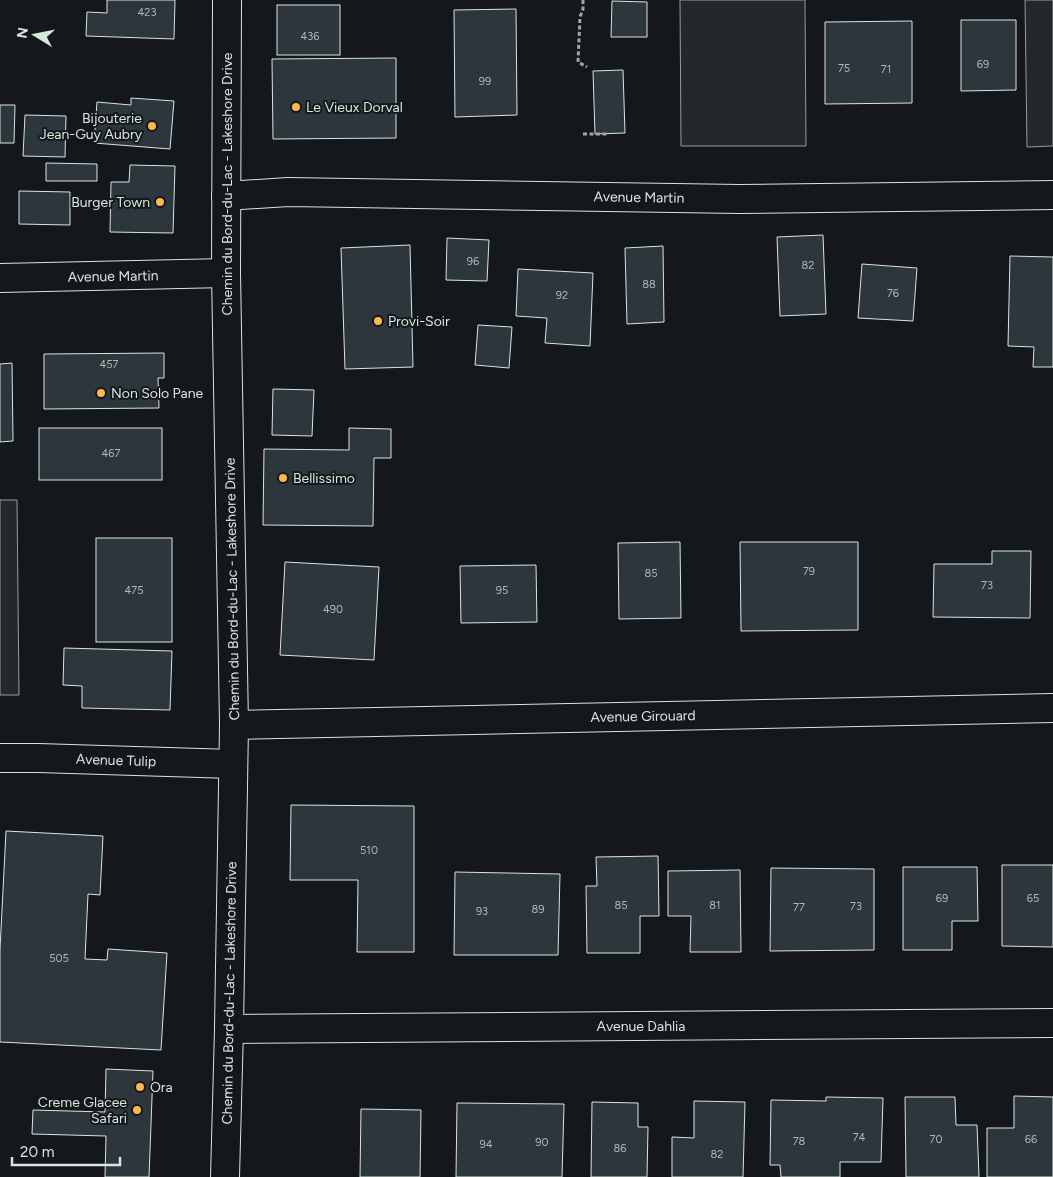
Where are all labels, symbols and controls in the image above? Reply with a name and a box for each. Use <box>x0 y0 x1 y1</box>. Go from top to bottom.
house number: 423 <box>138 6 156 19</box>
north arrow <box>10 10 60 60</box>
text: N <box>13 26 32 40</box>
house number: 436 <box>300 30 320 43</box>
street label: Chemin du Bord-du-Lac - Lakeshore Drive <box>219 52 236 315</box>
house number: 69 <box>977 58 989 71</box>
house number: 75 <box>838 62 850 75</box>
house number: 71 <box>881 63 891 76</box>
house number: 99 <box>479 75 491 88</box>
place label: Le Vieux Dorval <box>306 99 403 116</box>
marker: Le Vieux Dorval <box>290 101 302 113</box>
place label: Bijouterie Jean-Guy Aubry <box>39 110 143 143</box>
marker: Bijouterie Jean-Guy Aubry <box>146 120 158 132</box>
street label: Avenue Martin <box>593 188 685 207</box>
place label: Burger Town <box>71 194 150 211</box>
marker: Burger Town <box>154 196 166 208</box>
house number: 96 <box>467 255 479 268</box>
house number: 82 <box>802 259 814 272</box>
street label: Avenue Martin <box>67 267 159 286</box>
house number: 88 <box>642 278 656 291</box>
house number: 76 <box>887 287 899 300</box>
house number: 92 <box>556 289 568 302</box>
place label: Provi-Soir <box>388 313 450 330</box>
marker: Provi-Soir <box>372 315 384 327</box>
house number: 457 <box>99 358 119 371</box>
place label: Non Solo Pane <box>111 385 204 402</box>
marker: Non Solo Pane <box>95 387 107 399</box>
house number: 467 <box>102 447 121 460</box>
street label: Chemin du Bord-du-Lac - Lakeshore Drive <box>222 457 243 721</box>
place label: Bellissimo <box>293 470 355 487</box>
marker: Bellissimo <box>277 472 289 484</box>
house number: 79 <box>803 565 815 578</box>
house number: 85 <box>644 567 658 580</box>
house number: 73 <box>981 579 993 592</box>
house number: 475 <box>124 584 144 597</box>
house number: 95 <box>496 584 508 597</box>
house number: 490 <box>323 603 343 616</box>
street label: Avenue Girouard <box>590 707 696 726</box>
street label: Avenue Tulip <box>76 751 156 770</box>
house number: 510 <box>360 844 378 857</box>
street label: Chemin du Bord-du-Lac - Lakeshore Drive <box>219 861 240 1125</box>
house number: 69 <box>936 892 948 905</box>
house number: 65 <box>1027 892 1039 905</box>
house number: 85 <box>614 899 628 912</box>
house number: 81 <box>709 899 721 912</box>
house number: 73 <box>850 900 862 913</box>
house number: 77 <box>793 901 805 914</box>
house number: 89 <box>532 903 544 916</box>
house number: 93 <box>476 905 488 918</box>
house number: 505 <box>49 952 69 965</box>
street label: Avenue Dahlia <box>597 1018 685 1035</box>
place label: Ora <box>150 1079 173 1096</box>
marker: Ora <box>134 1081 146 1093</box>
place label: Creme Glacee Safari <box>38 1094 127 1127</box>
marker: Creme Glacee Safari <box>131 1104 143 1116</box>
house number: 74 <box>853 1131 866 1144</box>
house number: 70 <box>930 1133 942 1146</box>
house number: 66 <box>1025 1133 1037 1146</box>
scale bar <box>12 1134 120 1166</box>
house number: 78 <box>793 1135 806 1148</box>
house number: 90 <box>535 1136 549 1149</box>
house number: 94 <box>479 1138 493 1151</box>
house number: 86 <box>614 1142 626 1155</box>
text: 20 m <box>20 1143 54 1161</box>
house number: 82 <box>711 1148 723 1161</box>

